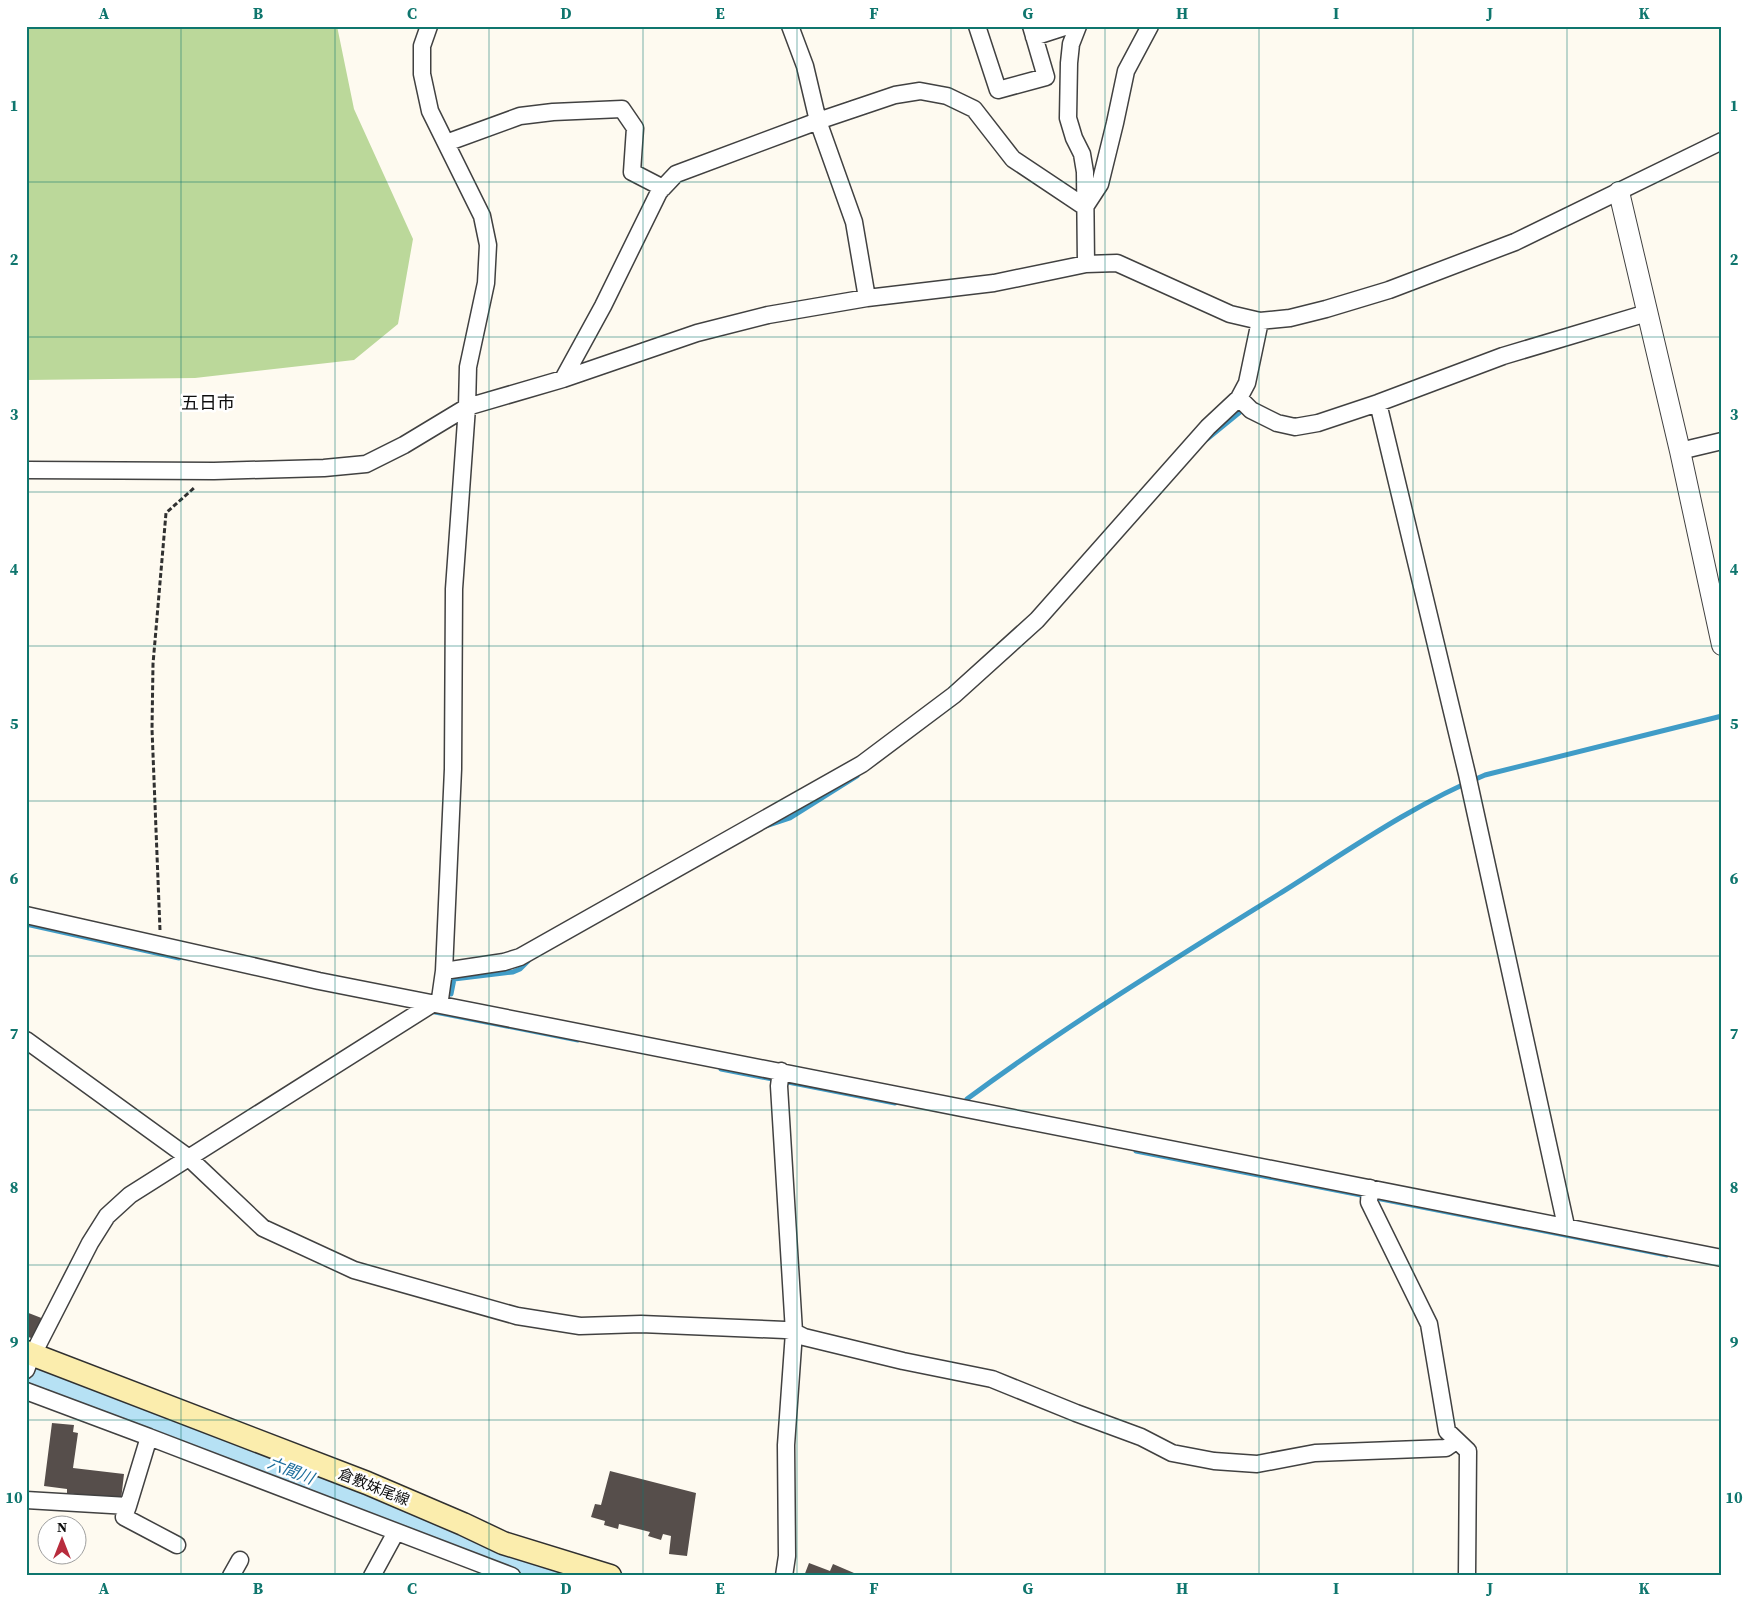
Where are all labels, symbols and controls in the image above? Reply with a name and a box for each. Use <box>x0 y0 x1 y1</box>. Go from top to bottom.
text: A <box>99 2 110 24</box>
text: B <box>253 2 264 24</box>
text: C <box>407 2 417 24</box>
text: D <box>560 2 572 24</box>
text: E <box>715 2 725 24</box>
text: F <box>869 2 879 24</box>
text: G <box>1023 2 1034 24</box>
text: H <box>1176 2 1188 24</box>
text: I <box>1333 2 1339 24</box>
text: J <box>1486 2 1493 24</box>
text: K <box>1638 2 1650 24</box>
text: 1 <box>10 94 18 116</box>
text: 1 <box>1730 94 1738 116</box>
text: 2 <box>10 248 19 270</box>
text: 2 <box>1730 248 1739 270</box>
district label: 五日市 <box>181 390 235 415</box>
text: 3 <box>10 403 19 425</box>
text: 3 <box>1730 403 1739 425</box>
text: 4 <box>10 558 19 580</box>
text: 4 <box>1730 558 1739 580</box>
text: 5 <box>10 712 19 734</box>
text: 5 <box>1730 712 1739 734</box>
text: 6 <box>10 867 19 889</box>
text: 6 <box>1730 867 1739 889</box>
text: 7 <box>10 1022 19 1044</box>
text: 7 <box>1730 1022 1739 1044</box>
text: 8 <box>10 1176 18 1198</box>
text: 8 <box>1730 1176 1738 1198</box>
text: 9 <box>10 1331 19 1353</box>
text: 9 <box>1730 1331 1739 1353</box>
water label: 六間川 <box>265 1451 319 1490</box>
street label: 倉敷妹尾線 <box>335 1463 413 1510</box>
text: 10 <box>5 1486 23 1508</box>
text: 10 <box>1725 1486 1743 1508</box>
north arrow <box>38 1514 88 1564</box>
text: N <box>57 1517 67 1537</box>
text: A <box>99 1577 110 1599</box>
text: B <box>253 1577 264 1599</box>
text: C <box>407 1577 417 1599</box>
text: D <box>560 1577 572 1599</box>
text: E <box>715 1577 725 1599</box>
text: F <box>869 1577 879 1599</box>
text: G <box>1023 1577 1034 1599</box>
text: H <box>1176 1577 1188 1599</box>
text: I <box>1333 1577 1339 1599</box>
text: J <box>1486 1577 1493 1599</box>
text: K <box>1638 1577 1650 1599</box>

